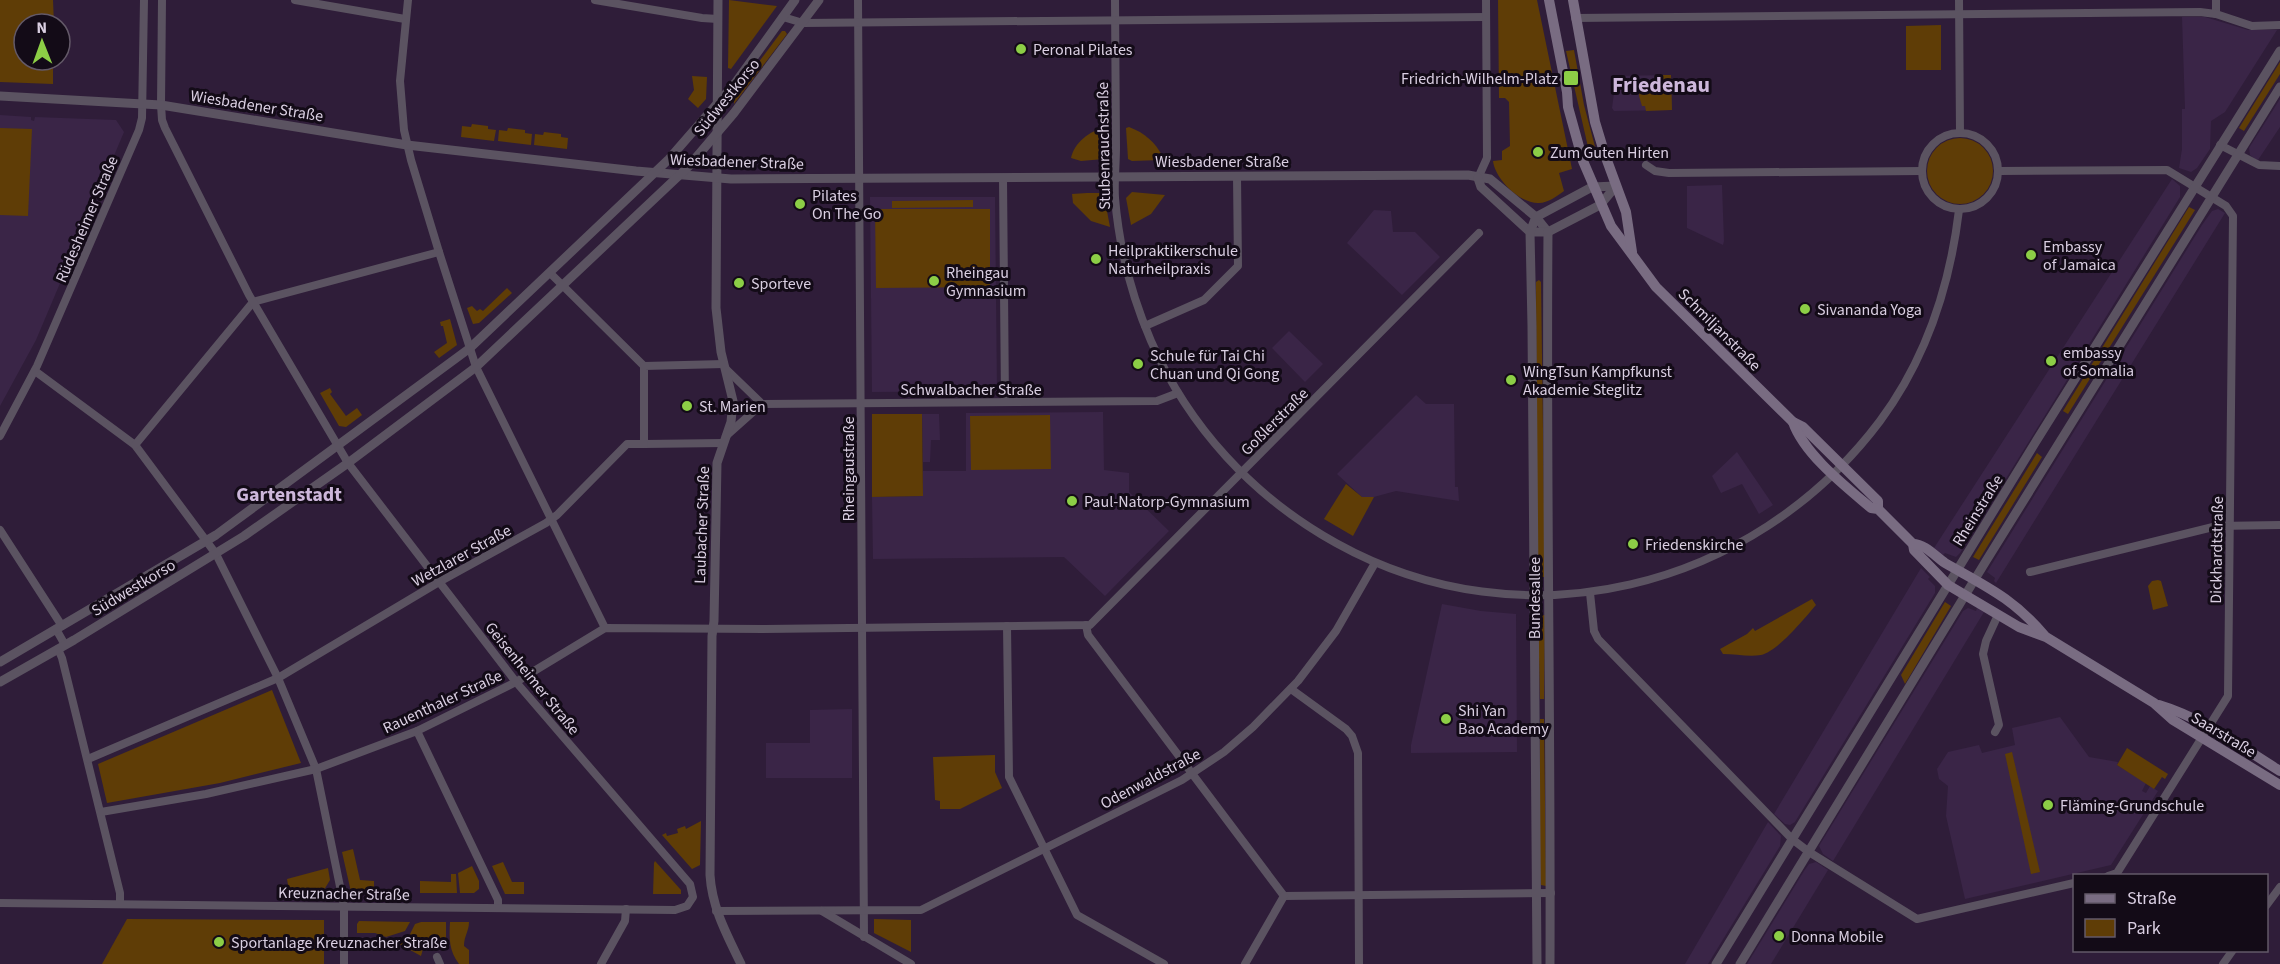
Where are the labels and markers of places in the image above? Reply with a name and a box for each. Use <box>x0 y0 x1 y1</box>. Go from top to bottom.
place label: Peronal Pilates <box>1033 39 1133 61</box>
marker: Peronal Pilates <box>1014 42 1028 56</box>
place label: Friedrich-Wilhelm-Platz <box>1401 68 1558 90</box>
marker: Friedrich-Wilhelm-Platz <box>1562 69 1580 87</box>
place label: Zum Guten Hirten <box>1550 142 1669 164</box>
marker: Zum Guten Hirten <box>1531 145 1545 159</box>
place label: Pilates On The Go <box>812 185 882 225</box>
marker: Pilates On The Go <box>793 197 807 211</box>
place label: Embassy of Jamaica <box>2043 236 2116 276</box>
place label: Heilpraktikerschule Naturheilpraxis <box>1108 240 1238 280</box>
marker: Embassy of Jamaica <box>2024 248 2038 262</box>
marker: Heilpraktikerschule Naturheilpraxis <box>1089 252 1103 266</box>
place label: Rheingau Gymnasium <box>946 262 1026 302</box>
place label: Sporteve <box>751 273 811 295</box>
marker: Rheingau Gymnasium <box>927 274 941 288</box>
marker: Sporteve <box>732 276 746 290</box>
place label: Sivananda Yoga <box>1817 299 1922 321</box>
marker: Sivananda Yoga <box>1798 302 1812 316</box>
place label: embassy of Somalia <box>2063 342 2134 382</box>
place label: Schule für Tai Chi Chuan und Qi Gong <box>1150 345 1279 385</box>
marker: embassy of Somalia <box>2044 354 2058 368</box>
marker: Schule für Tai Chi Chuan und Qi Gong <box>1131 357 1145 371</box>
place label: WingTsun Kampfkunst Akademie Steglitz <box>1523 361 1673 401</box>
marker: WingTsun Kampfkunst Akademie Steglitz <box>1504 373 1518 387</box>
place label: St. Marien <box>699 396 766 418</box>
marker: St. Marien <box>680 399 694 413</box>
place label: Paul-Natorp-Gymnasium <box>1084 491 1250 513</box>
marker: Paul-Natorp-Gymnasium <box>1065 494 1079 508</box>
place label: Friedenskirche <box>1645 534 1744 556</box>
marker: Friedenskirche <box>1626 537 1640 551</box>
place label: Shi Yan Bao Academy <box>1458 700 1549 740</box>
marker: Shi Yan Bao Academy <box>1439 712 1453 726</box>
place label: Fläming-Grundschule <box>2060 795 2204 817</box>
marker: Fläming-Grundschule <box>2041 798 2055 812</box>
place label: Donna Mobile <box>1791 926 1883 948</box>
marker: Donna Mobile <box>1772 929 1786 943</box>
place label: Sportanlage Kreuznacher Straße <box>231 932 447 954</box>
marker: Sportanlage Kreuznacher Straße <box>212 935 226 949</box>

